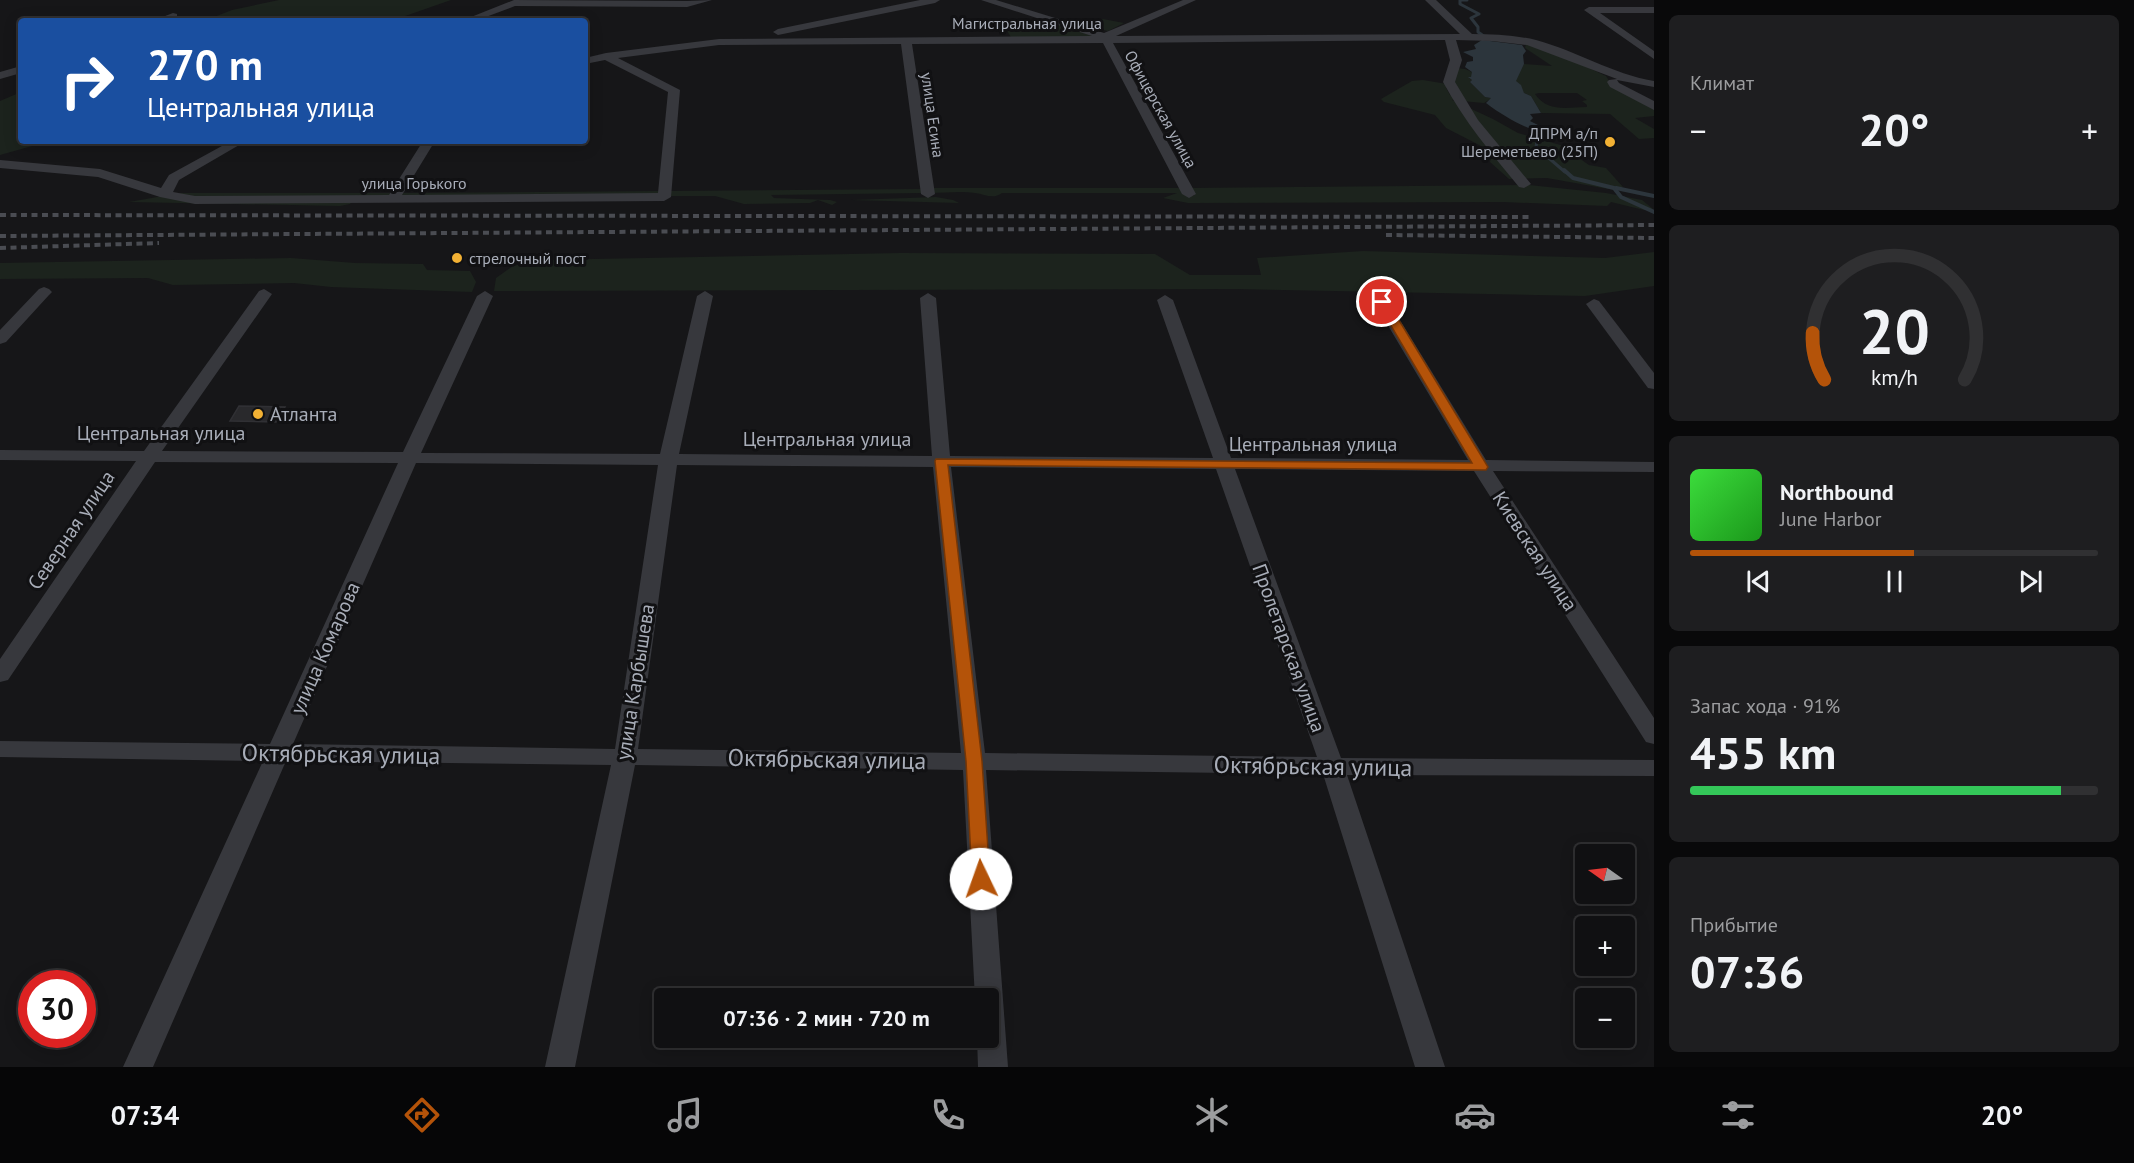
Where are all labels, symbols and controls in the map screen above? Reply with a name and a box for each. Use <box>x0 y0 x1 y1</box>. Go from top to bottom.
street label: Магистральная улица <box>952 13 1102 33</box>
text: 270 m <box>147 37 263 92</box>
icon: right <box>48 42 126 120</box>
street label: Офицерская улица <box>1120 47 1202 171</box>
text: Климат <box>1690 70 1754 96</box>
street label: улица Есина <box>917 71 949 159</box>
text: Центральная улица <box>147 90 375 124</box>
text: 20° <box>1859 100 1929 158</box>
text: − <box>1690 109 1707 152</box>
text: + <box>2081 109 2098 152</box>
place label: ДПРМ а/п Шереметьево (25П) <box>1461 123 1598 161</box>
marker: ДПРМ а/п Шереметьево (25П) <box>1603 135 1617 149</box>
street label: улица Горького <box>361 173 467 193</box>
place label: стрелочный пост <box>469 248 587 268</box>
marker: стрелочный пост <box>450 251 464 265</box>
pin <box>1356 276 1407 327</box>
icon: arrive <box>1365 285 1398 318</box>
text: 20 <box>1859 290 1929 371</box>
text: km/h <box>1870 364 1917 392</box>
place label: Атланта <box>270 401 337 427</box>
marker: Атланта <box>251 407 265 421</box>
street label: Центральная улица <box>77 420 245 446</box>
street label: Центральная улица <box>743 426 911 452</box>
street label: Центральная улица <box>1229 431 1397 457</box>
street label: Северная улица <box>22 465 120 595</box>
text: Northbound <box>1780 478 1894 506</box>
street label: Киевская улица <box>1487 486 1583 616</box>
text: June Harbor <box>1780 506 1882 532</box>
street label: Пролетарская улица <box>1246 560 1332 736</box>
icon: previous <box>1742 565 1775 598</box>
icon: pause <box>1878 565 1911 598</box>
icon: next <box>2014 565 2047 598</box>
street label: улица Комарова <box>284 578 366 718</box>
street label: улица Карбышева <box>610 602 660 762</box>
text: Запас хода · 91% <box>1690 693 1840 719</box>
text: 455 km <box>1690 723 1836 781</box>
street label: Октябрьская улица <box>241 737 441 771</box>
street label: Октябрьская улица <box>727 742 927 776</box>
street label: Октябрьская улица <box>1213 749 1413 783</box>
north arrow <box>1575 844 1635 904</box>
map controls <box>1575 844 1635 1048</box>
position arrow <box>949 847 1013 911</box>
text: Прибытие <box>1690 912 1778 938</box>
button: + <box>1575 916 1635 976</box>
text: 07:36 <box>1690 942 1804 1000</box>
speed limit sign: 30 <box>18 970 96 1048</box>
button: − <box>1575 988 1635 1048</box>
text: 07:36 · 2 мин · 720 m <box>723 1004 930 1032</box>
icon: directions <box>401 1094 443 1136</box>
icon: music <box>664 1094 706 1136</box>
icon: phone <box>927 1094 969 1136</box>
icon: climate <box>1191 1094 1233 1136</box>
icon: car <box>1454 1094 1496 1136</box>
icon: filters <box>1717 1094 1759 1136</box>
text: 07:34 <box>111 1098 179 1132</box>
text: 20° <box>1981 1098 2023 1132</box>

